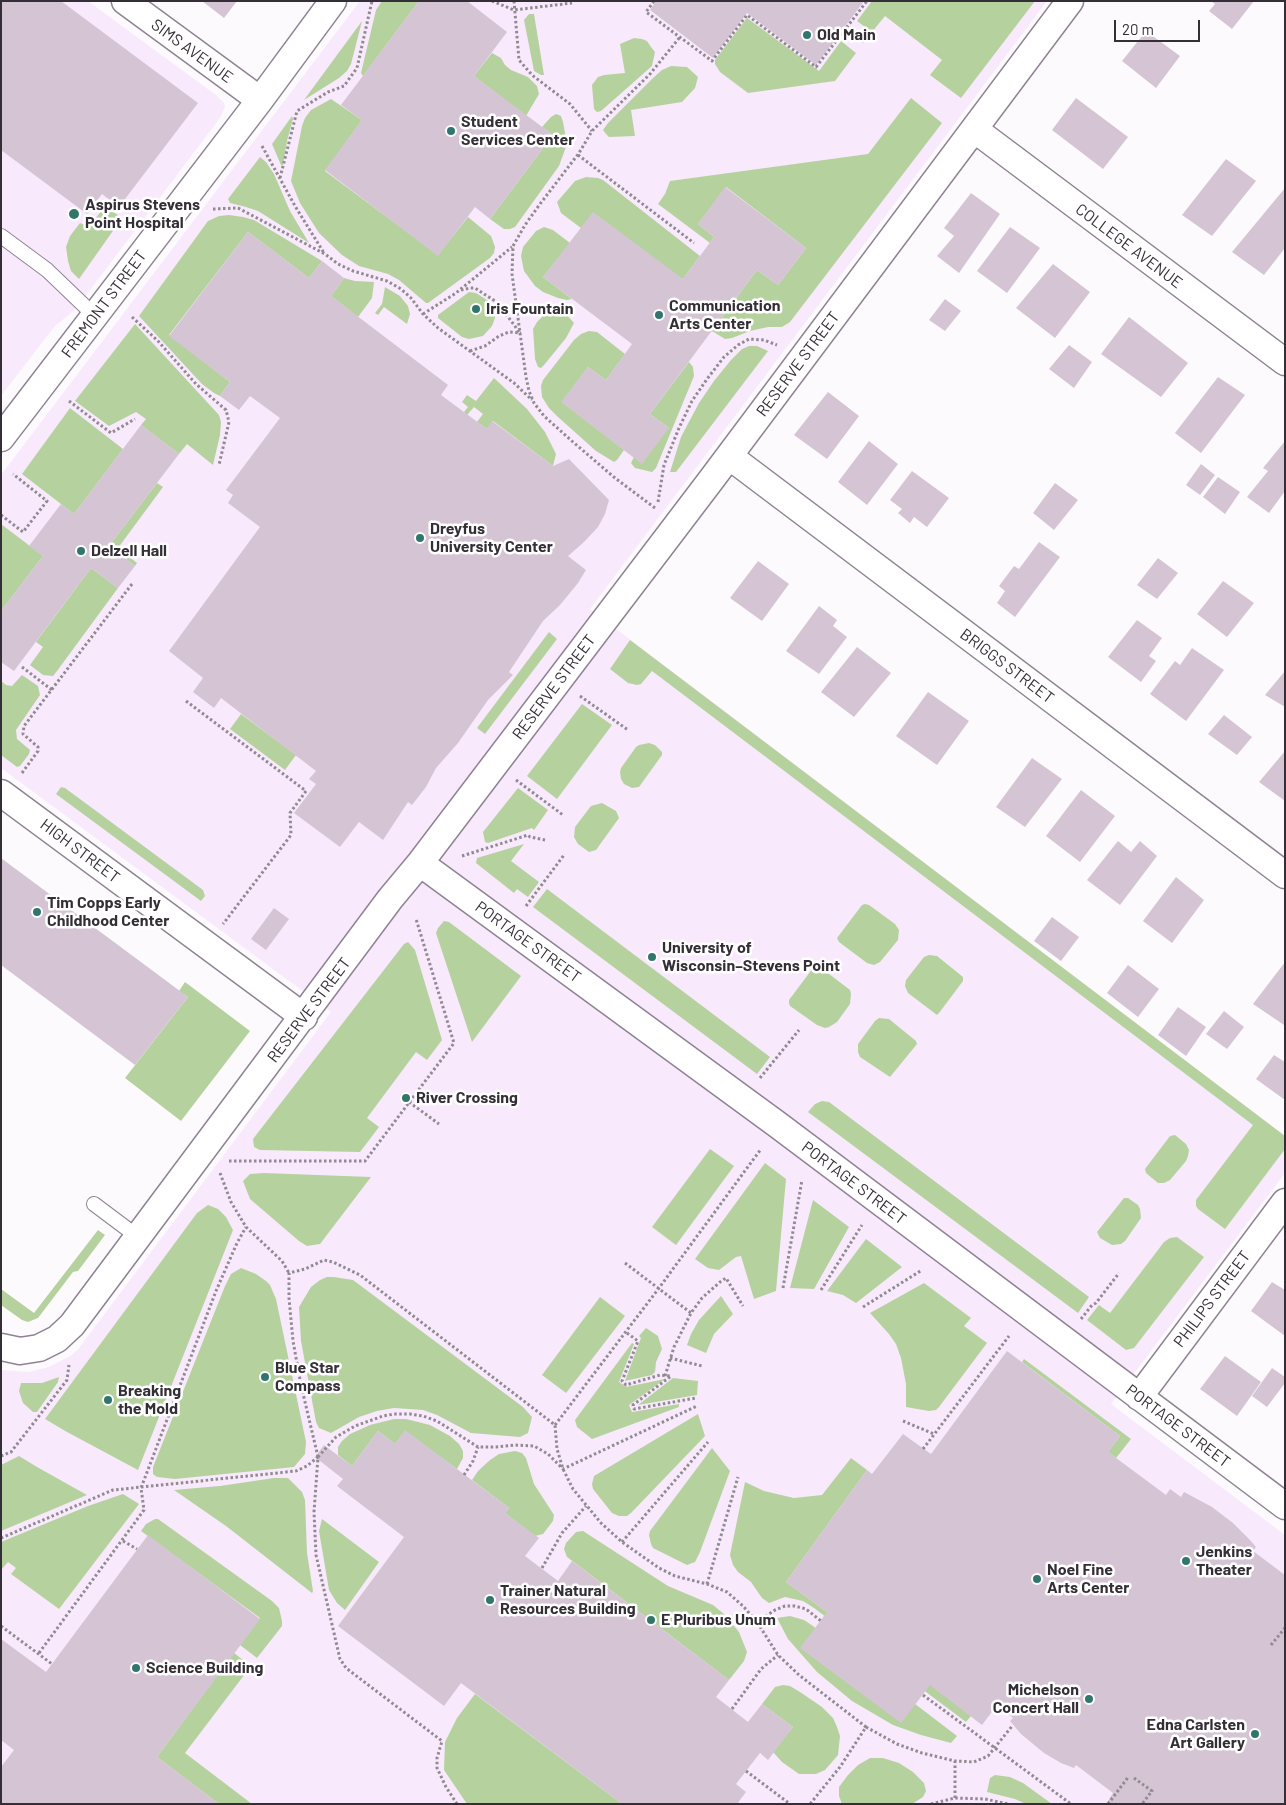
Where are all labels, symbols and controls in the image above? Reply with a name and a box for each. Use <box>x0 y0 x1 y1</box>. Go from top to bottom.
scale bar <box>1116 10 1202 42</box>
street label: SIMS AVENUE <box>147 15 237 87</box>
text: 20 m <box>1122 20 1154 38</box>
place label: Old Main <box>817 25 876 45</box>
marker: Old Main <box>801 29 813 41</box>
place label: Student Services Center <box>461 112 574 150</box>
marker: Student Services Center <box>445 125 457 137</box>
place label: Aspirus Stevens Point Hospital <box>85 195 200 233</box>
street label: COLLEGE AVENUE <box>1072 200 1186 292</box>
marker: Aspirus Stevens Point Hospital <box>67 207 81 221</box>
street label: FREMONT STREET <box>57 247 151 361</box>
place label: Communication Arts Center <box>669 296 781 334</box>
place label: Iris Fountain <box>486 299 573 319</box>
marker: Iris Fountain <box>470 303 482 315</box>
street label: RESERVE STREET <box>752 308 844 420</box>
marker: Communication Arts Center <box>653 309 665 321</box>
place label: Dreyfus University Center <box>430 519 553 557</box>
marker: Dreyfus University Center <box>414 532 426 544</box>
place label: Delzell Hall <box>91 541 167 561</box>
marker: Delzell Hall <box>75 545 87 557</box>
street label: BRIGGS STREET <box>956 624 1058 708</box>
street label: RESERVE STREET <box>508 631 600 743</box>
street label: HIGH STREET <box>37 815 123 887</box>
place label: Tim Copps Early Childhood Center <box>47 893 169 931</box>
street label: PORTAGE STREET <box>471 897 585 987</box>
marker: Tim Copps Early Childhood Center <box>31 906 43 918</box>
place label: University of Wisconsin–Stevens Point <box>662 938 840 976</box>
marker: University of Wisconsin–Stevens Point <box>646 951 658 963</box>
street label: RESERVE STREET <box>263 954 355 1066</box>
place label: River Crossing <box>416 1088 518 1108</box>
marker: River Crossing <box>400 1092 412 1104</box>
street label: PORTAGE STREET <box>798 1137 910 1229</box>
street label: PHILIPS STREET <box>1170 1247 1254 1351</box>
place label: Blue Star Compass <box>275 1358 340 1396</box>
marker: Blue Star Compass <box>259 1371 271 1383</box>
street label: PORTAGE STREET <box>1122 1380 1234 1472</box>
place label: Breaking the Mold <box>118 1381 181 1419</box>
marker: Breaking the Mold <box>102 1394 114 1406</box>
place label: Jenkins Theater <box>1196 1542 1252 1580</box>
marker: Jenkins Theater <box>1180 1555 1192 1567</box>
place label: Noel Fine Arts Center <box>1047 1560 1129 1598</box>
marker: Noel Fine Arts Center <box>1031 1573 1043 1585</box>
place label: Trainer Natural Resources Building <box>500 1581 636 1619</box>
marker: Trainer Natural Resources Building <box>484 1594 496 1606</box>
place label: E Pluribus Unum <box>661 1610 776 1630</box>
marker: E Pluribus Unum <box>645 1614 657 1626</box>
place label: Science Building <box>146 1658 263 1678</box>
marker: Science Building <box>130 1662 142 1674</box>
place label: Michelson Concert Hall <box>993 1680 1079 1718</box>
marker: Michelson Concert Hall <box>1083 1693 1095 1705</box>
place label: Edna Carlsten Art Gallery <box>1147 1715 1245 1753</box>
marker: Edna Carlsten Art Gallery <box>1249 1728 1261 1740</box>

